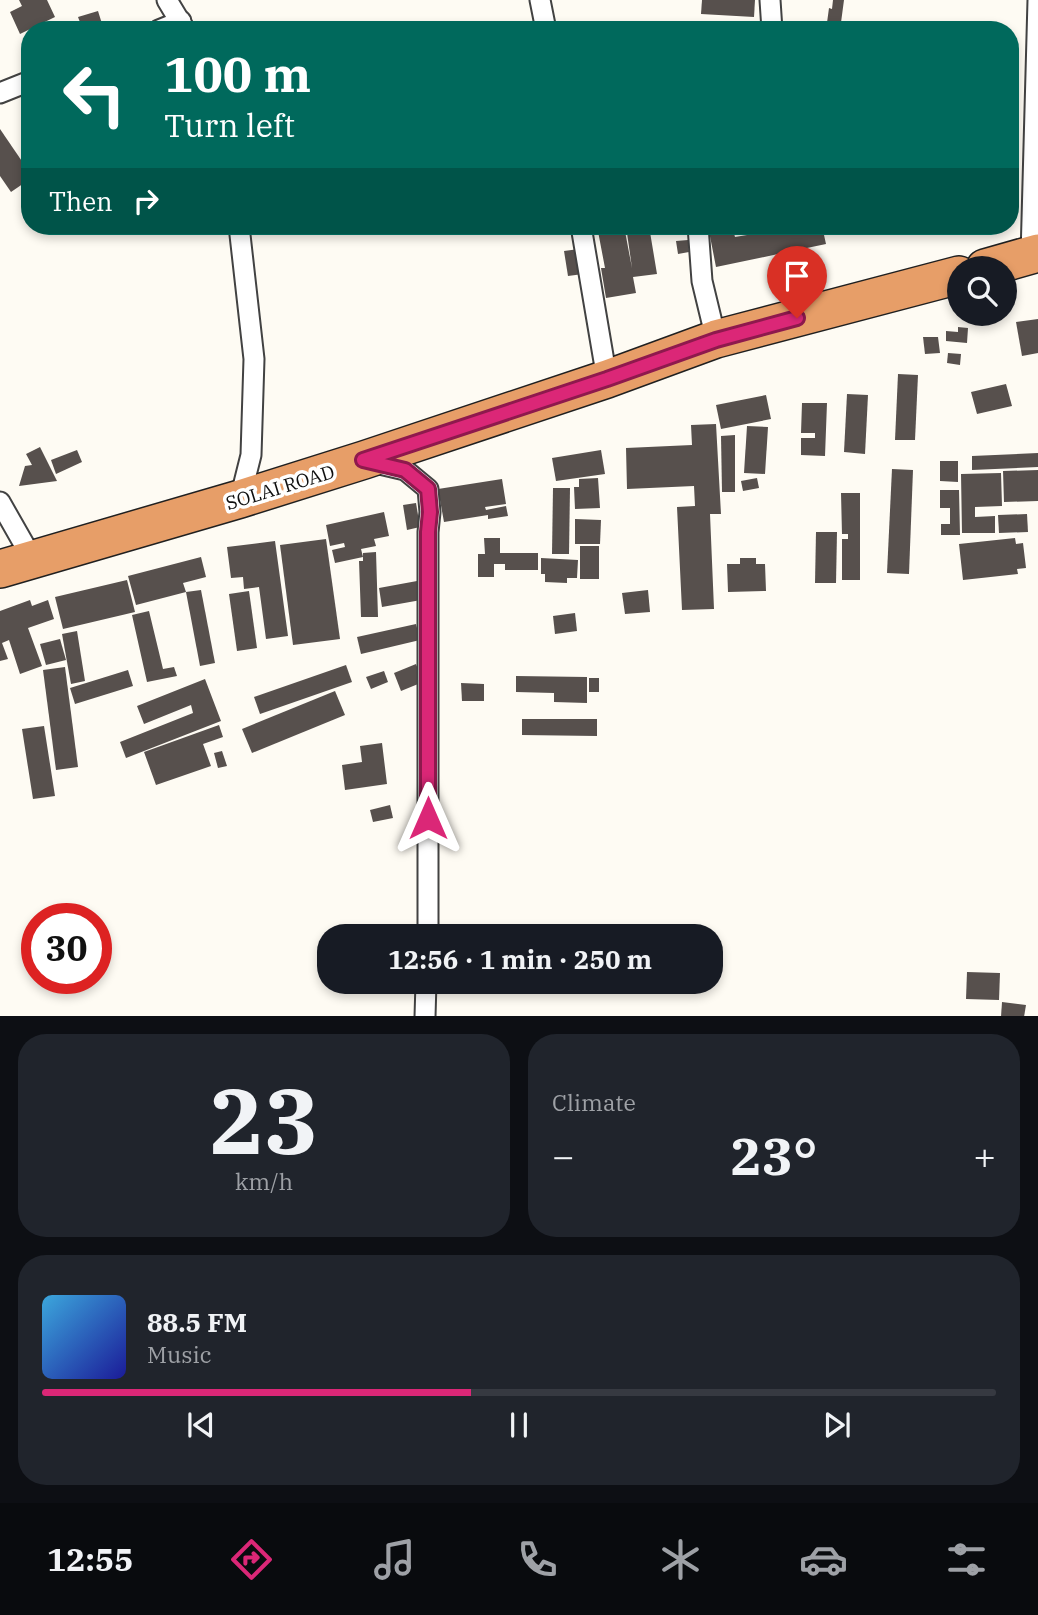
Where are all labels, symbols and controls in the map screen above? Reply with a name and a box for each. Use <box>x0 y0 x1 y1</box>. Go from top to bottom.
text: 100 m <box>164 42 311 105</box>
icon: left <box>49 49 140 140</box>
text: Turn left <box>164 104 295 146</box>
icon: right <box>127 182 165 220</box>
text: Then <box>49 184 113 218</box>
pin <box>767 246 827 318</box>
map controls <box>947 256 1017 326</box>
button: search <box>947 256 1017 326</box>
icon: arrive <box>778 257 816 295</box>
street label: SOLAI ROAD <box>223 459 337 515</box>
position arrow <box>391 781 465 855</box>
speed limit sign: 30 <box>21 903 112 994</box>
text: 12:56 · 1 min · 250 m <box>388 942 652 976</box>
text: 23 <box>209 1061 319 1179</box>
text: Climate <box>552 1087 636 1117</box>
text: 23° <box>731 1122 817 1189</box>
text: − <box>552 1131 575 1180</box>
text: + <box>973 1131 996 1180</box>
text: km/h <box>235 1166 293 1196</box>
text: 88.5 FM <box>147 1305 247 1339</box>
text: Music <box>147 1339 212 1369</box>
icon: previous <box>182 1406 220 1444</box>
icon: pause <box>500 1406 538 1444</box>
icon: next <box>818 1406 856 1444</box>
icon: directions <box>227 1535 276 1584</box>
icon: music <box>370 1535 419 1584</box>
icon: phone <box>513 1535 562 1584</box>
icon: climate <box>656 1535 705 1584</box>
icon: car <box>799 1535 848 1584</box>
icon: filters <box>942 1535 991 1584</box>
text: 12:55 <box>47 1538 133 1580</box>

